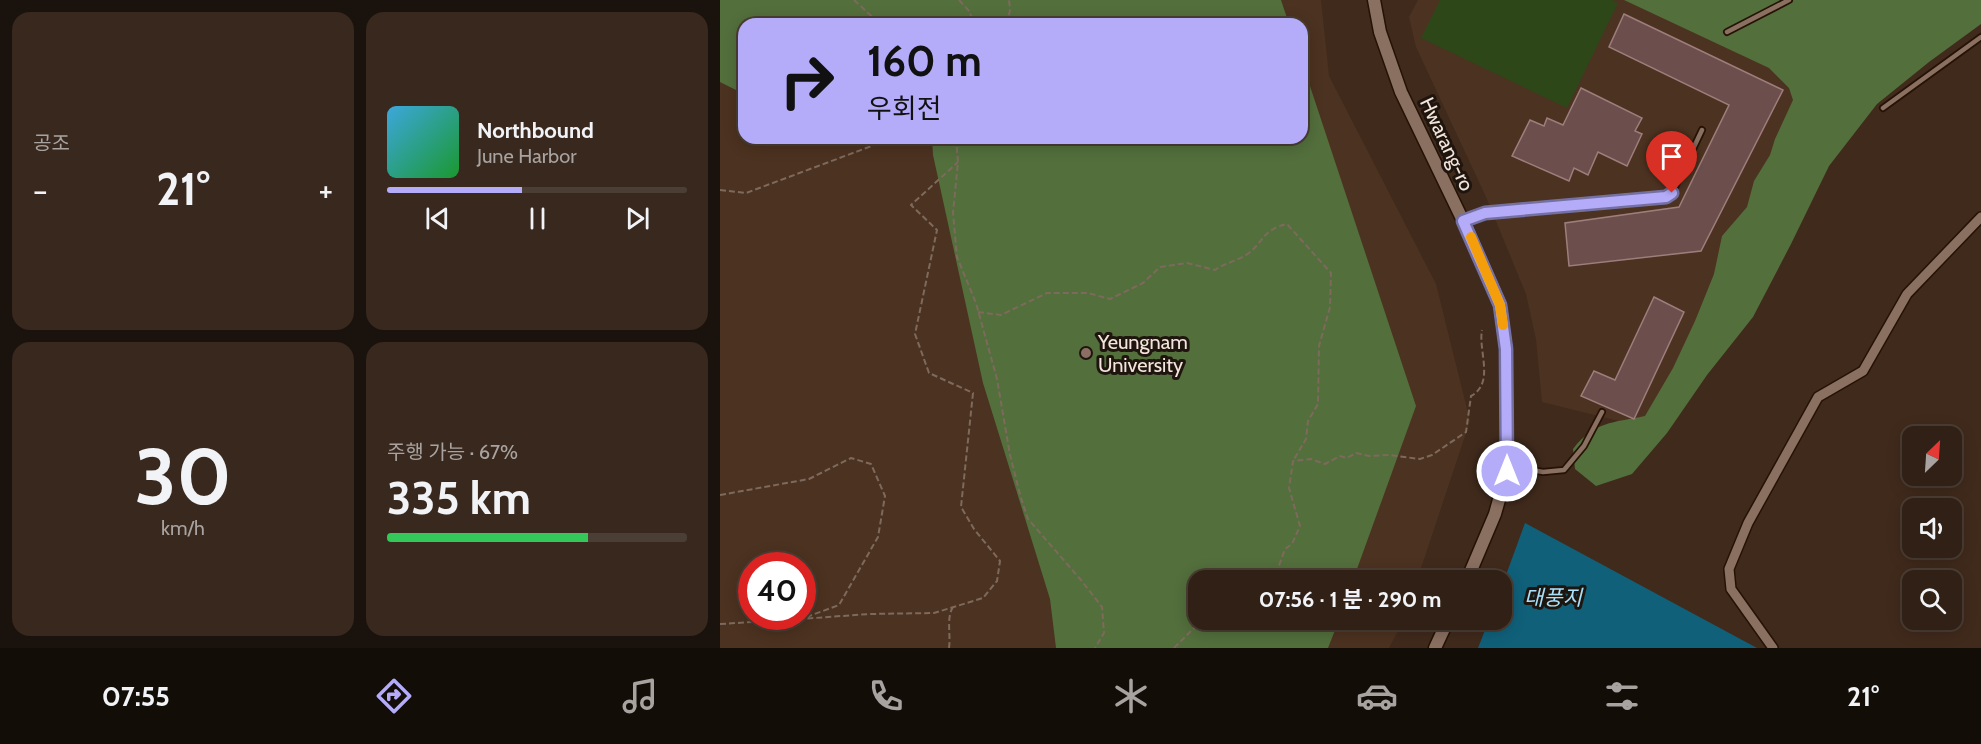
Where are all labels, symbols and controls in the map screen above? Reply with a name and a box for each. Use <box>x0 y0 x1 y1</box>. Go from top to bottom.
text: 160 m <box>867 35 982 87</box>
icon: right <box>768 42 846 120</box>
text: 우회전 <box>867 92 942 125</box>
street label: Hwarang-ro <box>1415 93 1479 195</box>
text: Northbound <box>477 117 594 144</box>
text: 공조 <box>33 131 70 155</box>
pin <box>1646 131 1697 193</box>
icon: arrive <box>1655 140 1688 173</box>
text: June Harbor <box>477 144 577 168</box>
text: 21° <box>156 162 210 216</box>
text: − <box>33 170 48 210</box>
text: + <box>318 170 333 210</box>
icon: previous <box>421 202 454 235</box>
icon: pause <box>521 202 554 235</box>
icon: next <box>621 202 654 235</box>
place label: Yeungnam University <box>1097 330 1188 377</box>
marker: Yeungnam University <box>1079 346 1093 360</box>
north arrow <box>1902 426 1962 486</box>
map controls <box>1902 426 1962 630</box>
text: 30 <box>134 429 232 524</box>
position arrow <box>1475 439 1539 503</box>
text: 주행 가능 · 67% <box>387 440 518 464</box>
text: 335 km <box>387 471 531 525</box>
button: sound <box>1902 498 1962 558</box>
text: km/h <box>161 516 205 540</box>
speed limit sign: 40 <box>738 552 816 630</box>
button: search <box>1902 570 1962 630</box>
water label: 대풍지 <box>1524 585 1584 610</box>
text: 07:56 · 1 분 · 290 m <box>1259 586 1441 613</box>
icon: directions <box>373 675 415 717</box>
icon: music <box>619 675 661 717</box>
icon: phone <box>865 675 907 717</box>
icon: climate <box>1110 675 1152 717</box>
icon: car <box>1356 675 1398 717</box>
icon: filters <box>1601 675 1643 717</box>
text: 07:55 <box>102 680 170 713</box>
text: 21° <box>1847 680 1879 713</box>

